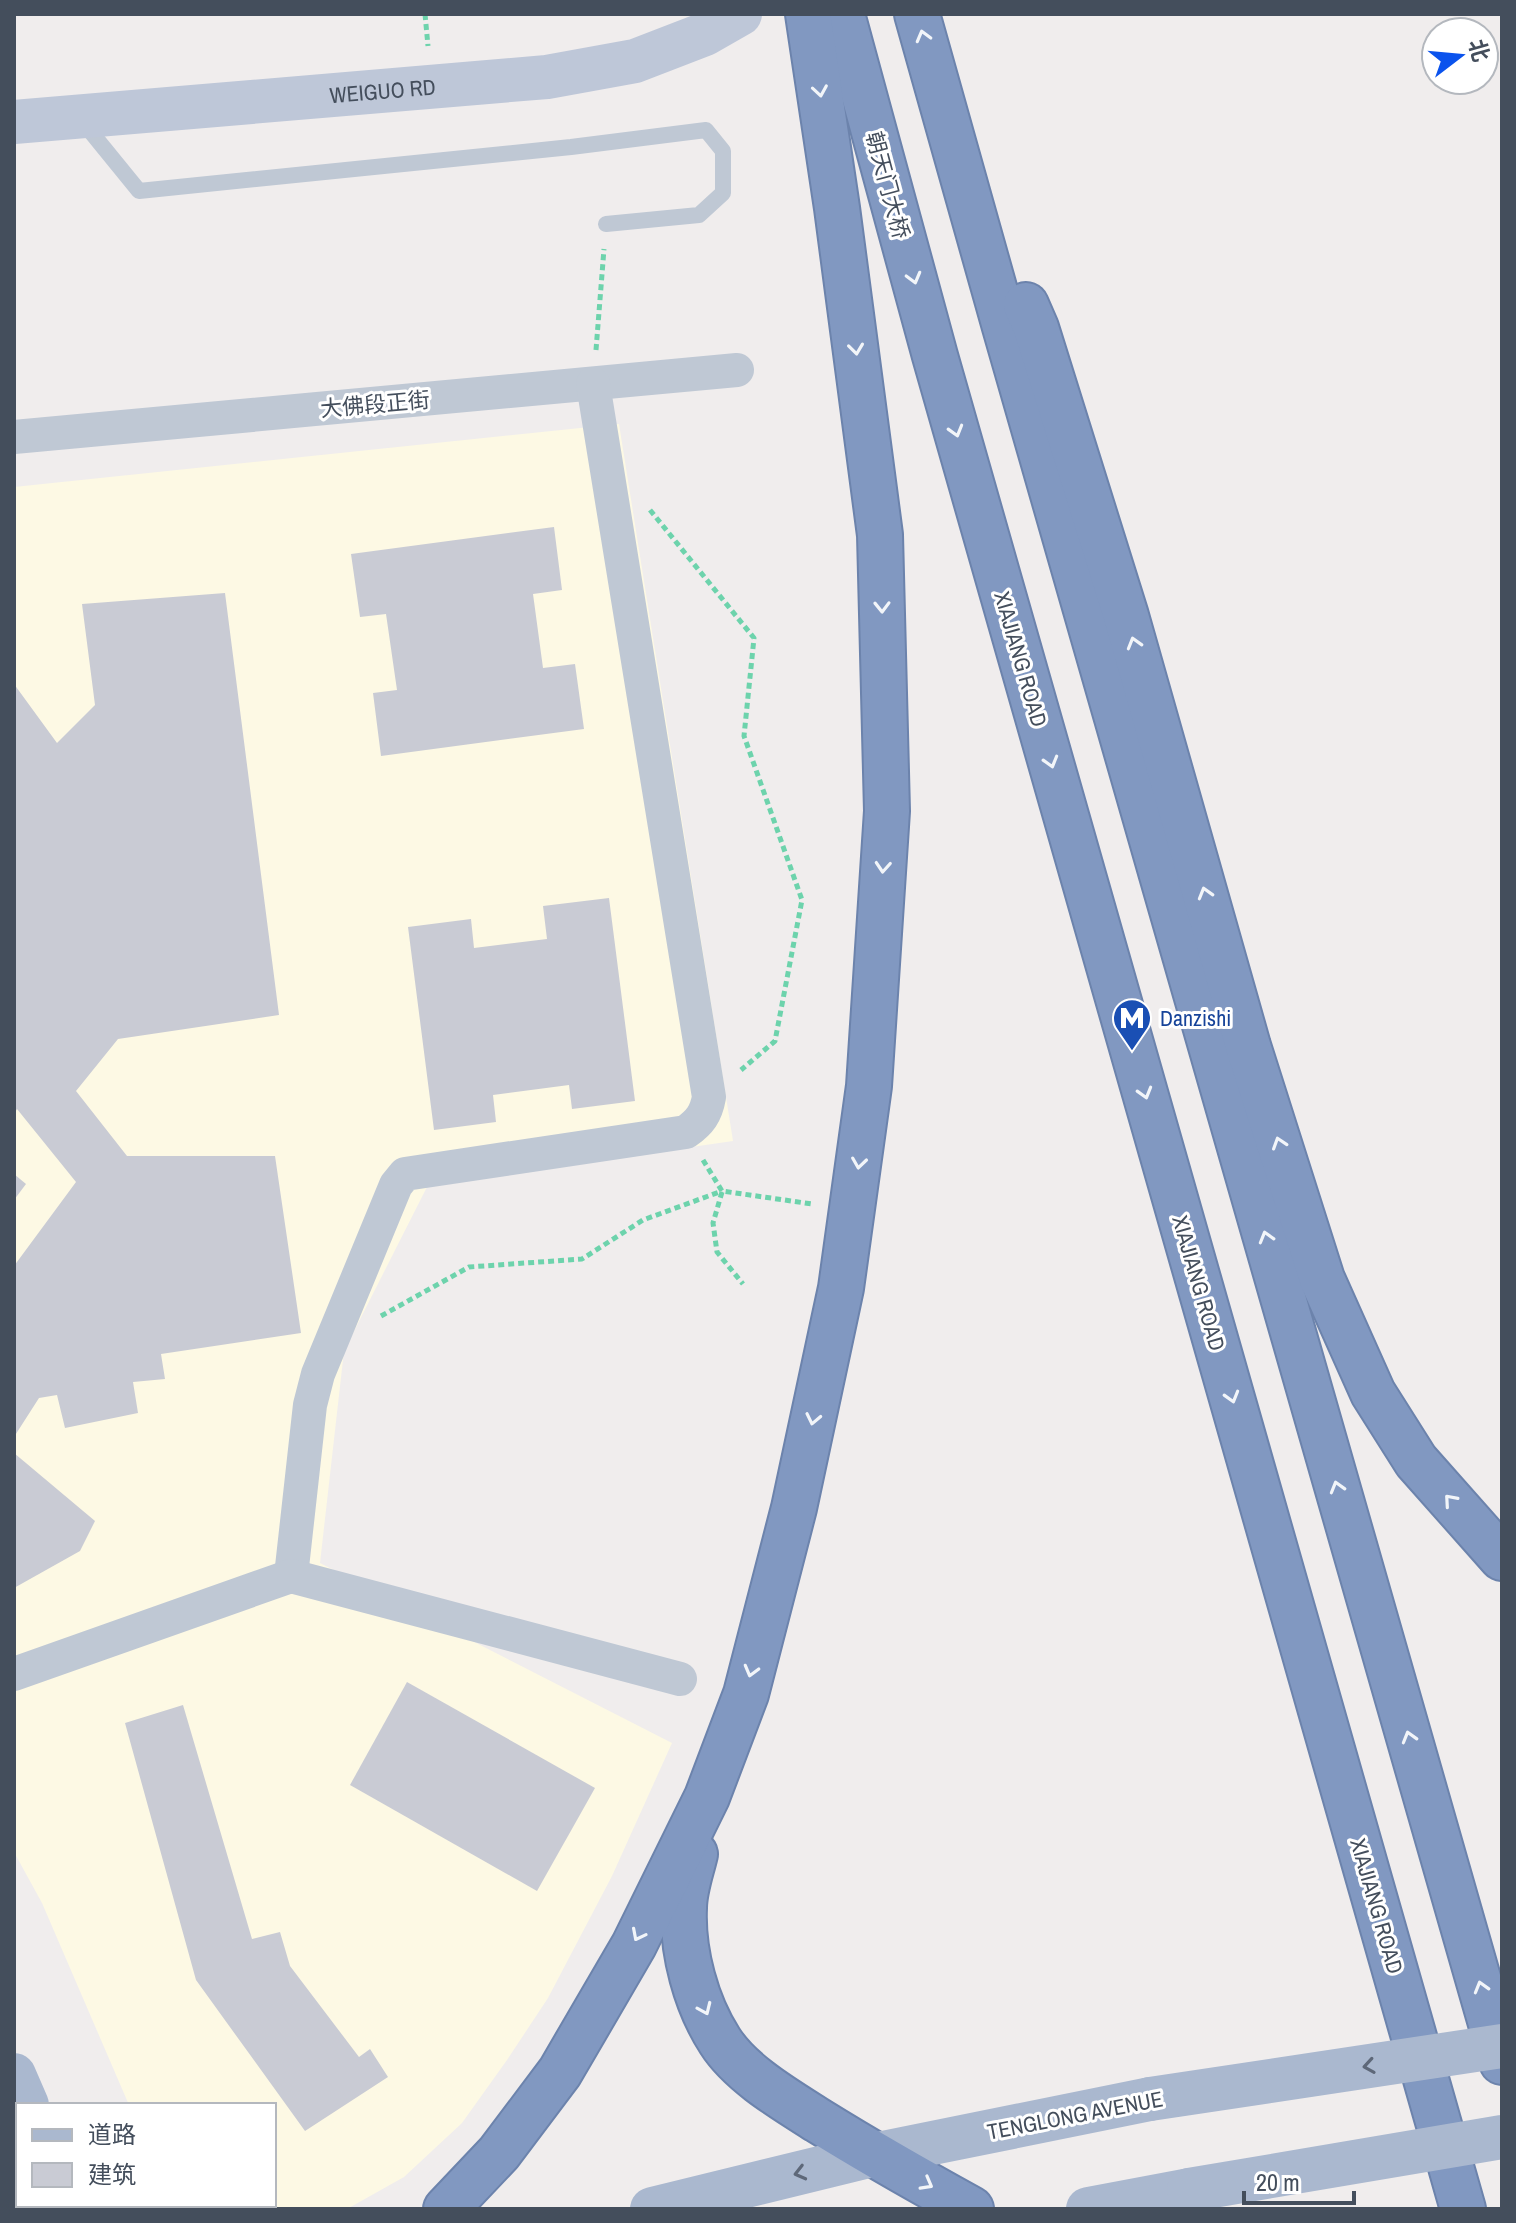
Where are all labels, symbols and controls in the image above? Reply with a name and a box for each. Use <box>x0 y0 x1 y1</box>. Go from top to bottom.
north arrow <box>1420 16 1500 96</box>
one-way arrow <box>916 30 933 44</box>
text: 北 <box>1462 36 1497 65</box>
street label: WEIGUO RD <box>328 71 437 110</box>
one-way arrow <box>810 84 827 98</box>
street label: 朝天门大桥 <box>859 128 917 242</box>
one-way arrow <box>905 271 921 285</box>
one-way arrow <box>847 342 864 355</box>
street label: 大佛段正街 <box>319 384 431 424</box>
one-way arrow <box>947 424 964 438</box>
street label: XIAJIANG ROAD <box>987 588 1055 730</box>
one-way arrow <box>873 601 890 614</box>
one-way arrow <box>1127 637 1143 651</box>
one-way arrow <box>1042 754 1058 768</box>
one-way arrow <box>875 861 892 874</box>
one-way arrow <box>1198 887 1214 901</box>
metro station icon: Danzishi <box>1111 997 1153 1052</box>
place label: Danzishi <box>1160 1003 1231 1033</box>
one-way arrow <box>1136 1085 1152 1099</box>
one-way arrow <box>1272 1136 1288 1150</box>
one-way arrow <box>851 1156 868 1170</box>
street label: XIAJIANG ROAD <box>1165 1212 1233 1354</box>
one-way arrow <box>1258 1230 1275 1244</box>
one-way arrow <box>1222 1389 1239 1403</box>
one-way arrow <box>805 1411 822 1425</box>
one-way arrow <box>1330 1480 1346 1494</box>
one-way arrow <box>1445 1495 1460 1509</box>
one-way arrow <box>744 1664 761 1678</box>
one-way arrow <box>1402 1730 1418 1744</box>
street label: XIAJIANG ROAD <box>1343 1835 1411 1977</box>
one-way arrow <box>633 1927 648 1942</box>
one-way arrow <box>1473 1980 1490 1994</box>
one-way arrow <box>695 2001 711 2016</box>
one-way arrow <box>1363 2057 1376 2074</box>
street label: TENGLONG AVENUE <box>985 2083 1165 2147</box>
legend <box>16 2103 276 2207</box>
text: 道路 <box>88 2118 136 2150</box>
scale bar <box>1244 2155 1354 2205</box>
text: 建筑 <box>88 2158 136 2190</box>
one-way arrow <box>793 2164 807 2181</box>
text: 20 m <box>1256 2166 1300 2198</box>
one-way arrow <box>918 2174 932 2190</box>

